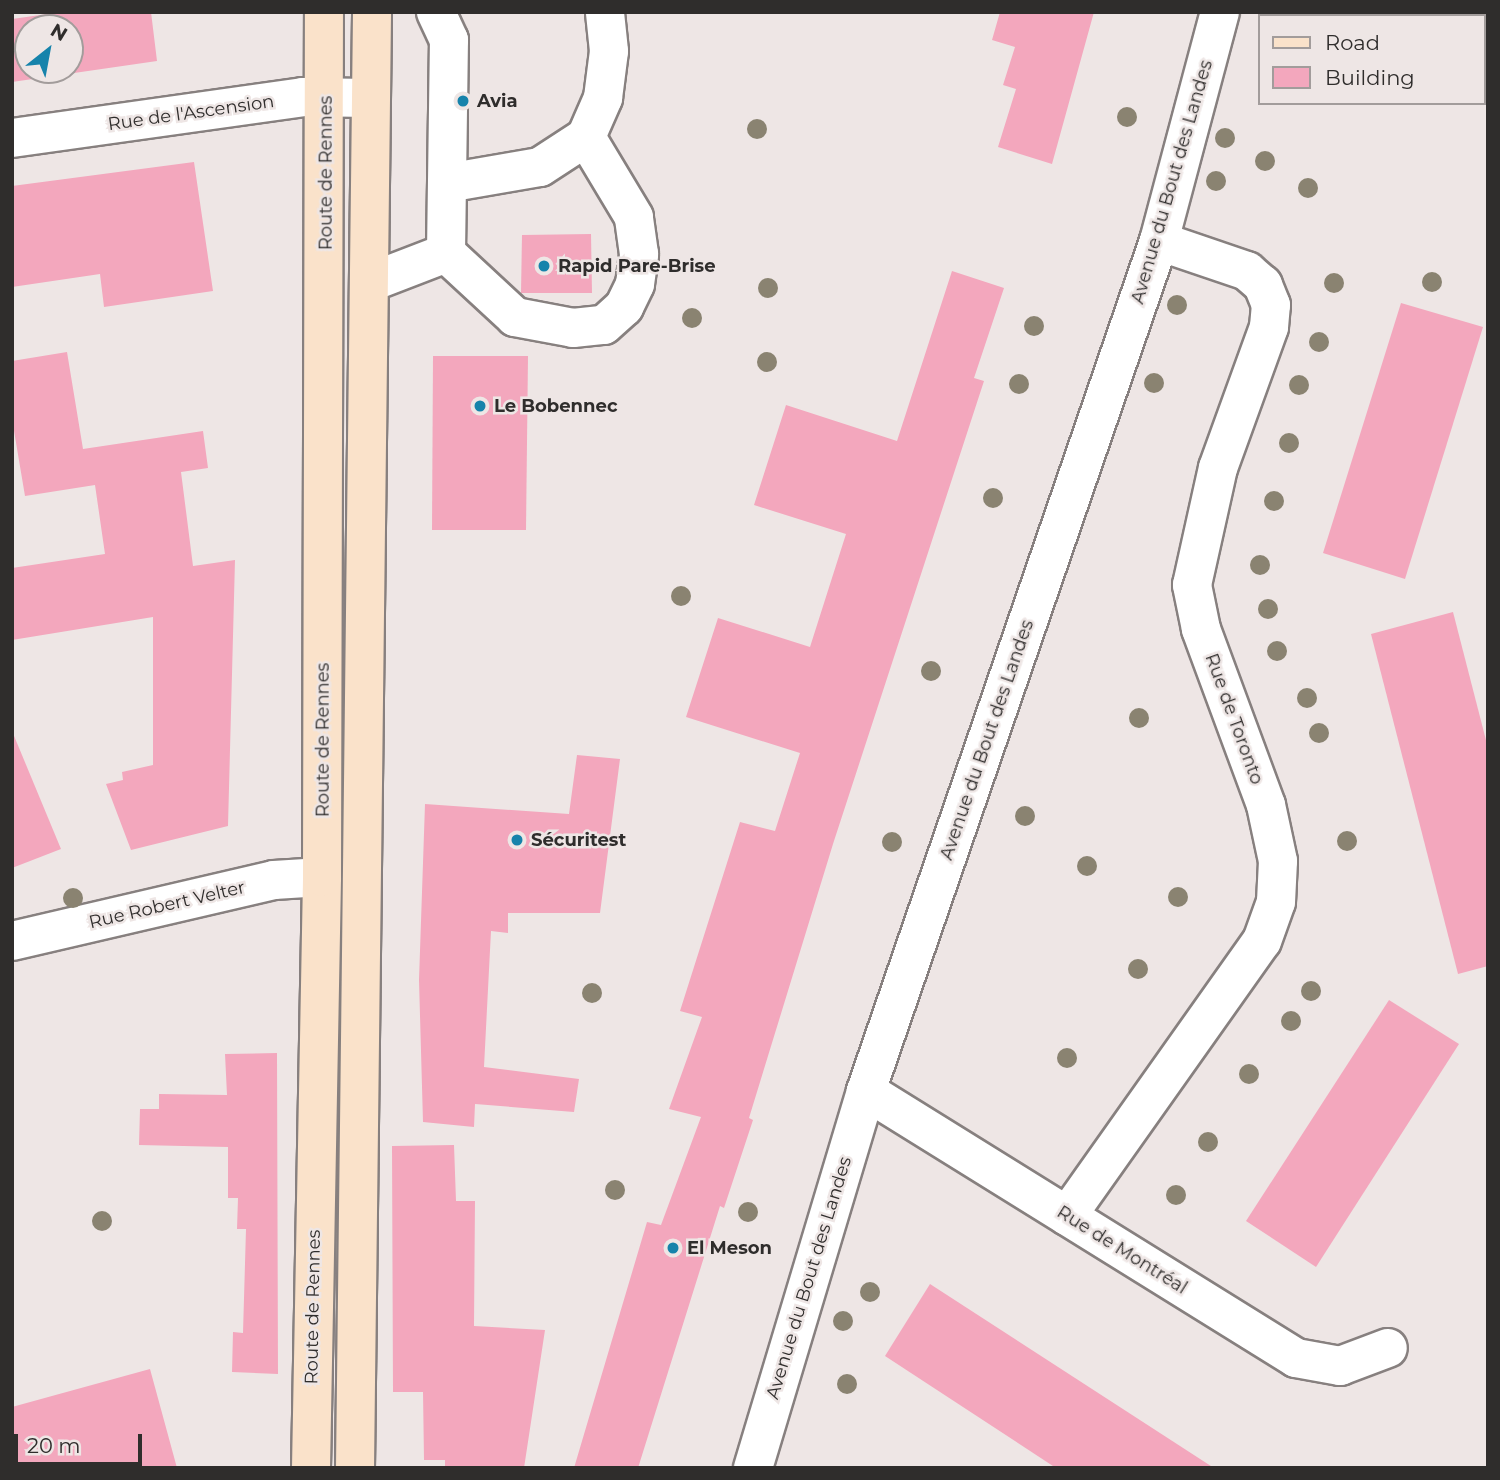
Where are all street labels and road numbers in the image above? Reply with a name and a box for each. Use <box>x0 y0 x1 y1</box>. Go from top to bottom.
street label: Avenue du Bout des Landes <box>1127 58 1217 306</box>
street label: Rue de l'Ascension <box>106 91 276 135</box>
street label: Route de Rennes <box>315 96 337 250</box>
street label: Avenue du Bout des Landes <box>936 617 1038 863</box>
street label: Rue de Toronto <box>1200 651 1268 787</box>
street label: Route de Rennes <box>312 663 334 817</box>
street label: Rue Robert Velter <box>87 877 247 933</box>
street label: Avenue du Bout des Landes <box>762 1154 856 1402</box>
street label: Rue de Montréal <box>1053 1201 1191 1299</box>
street label: Route de Rennes <box>301 1230 325 1384</box>

